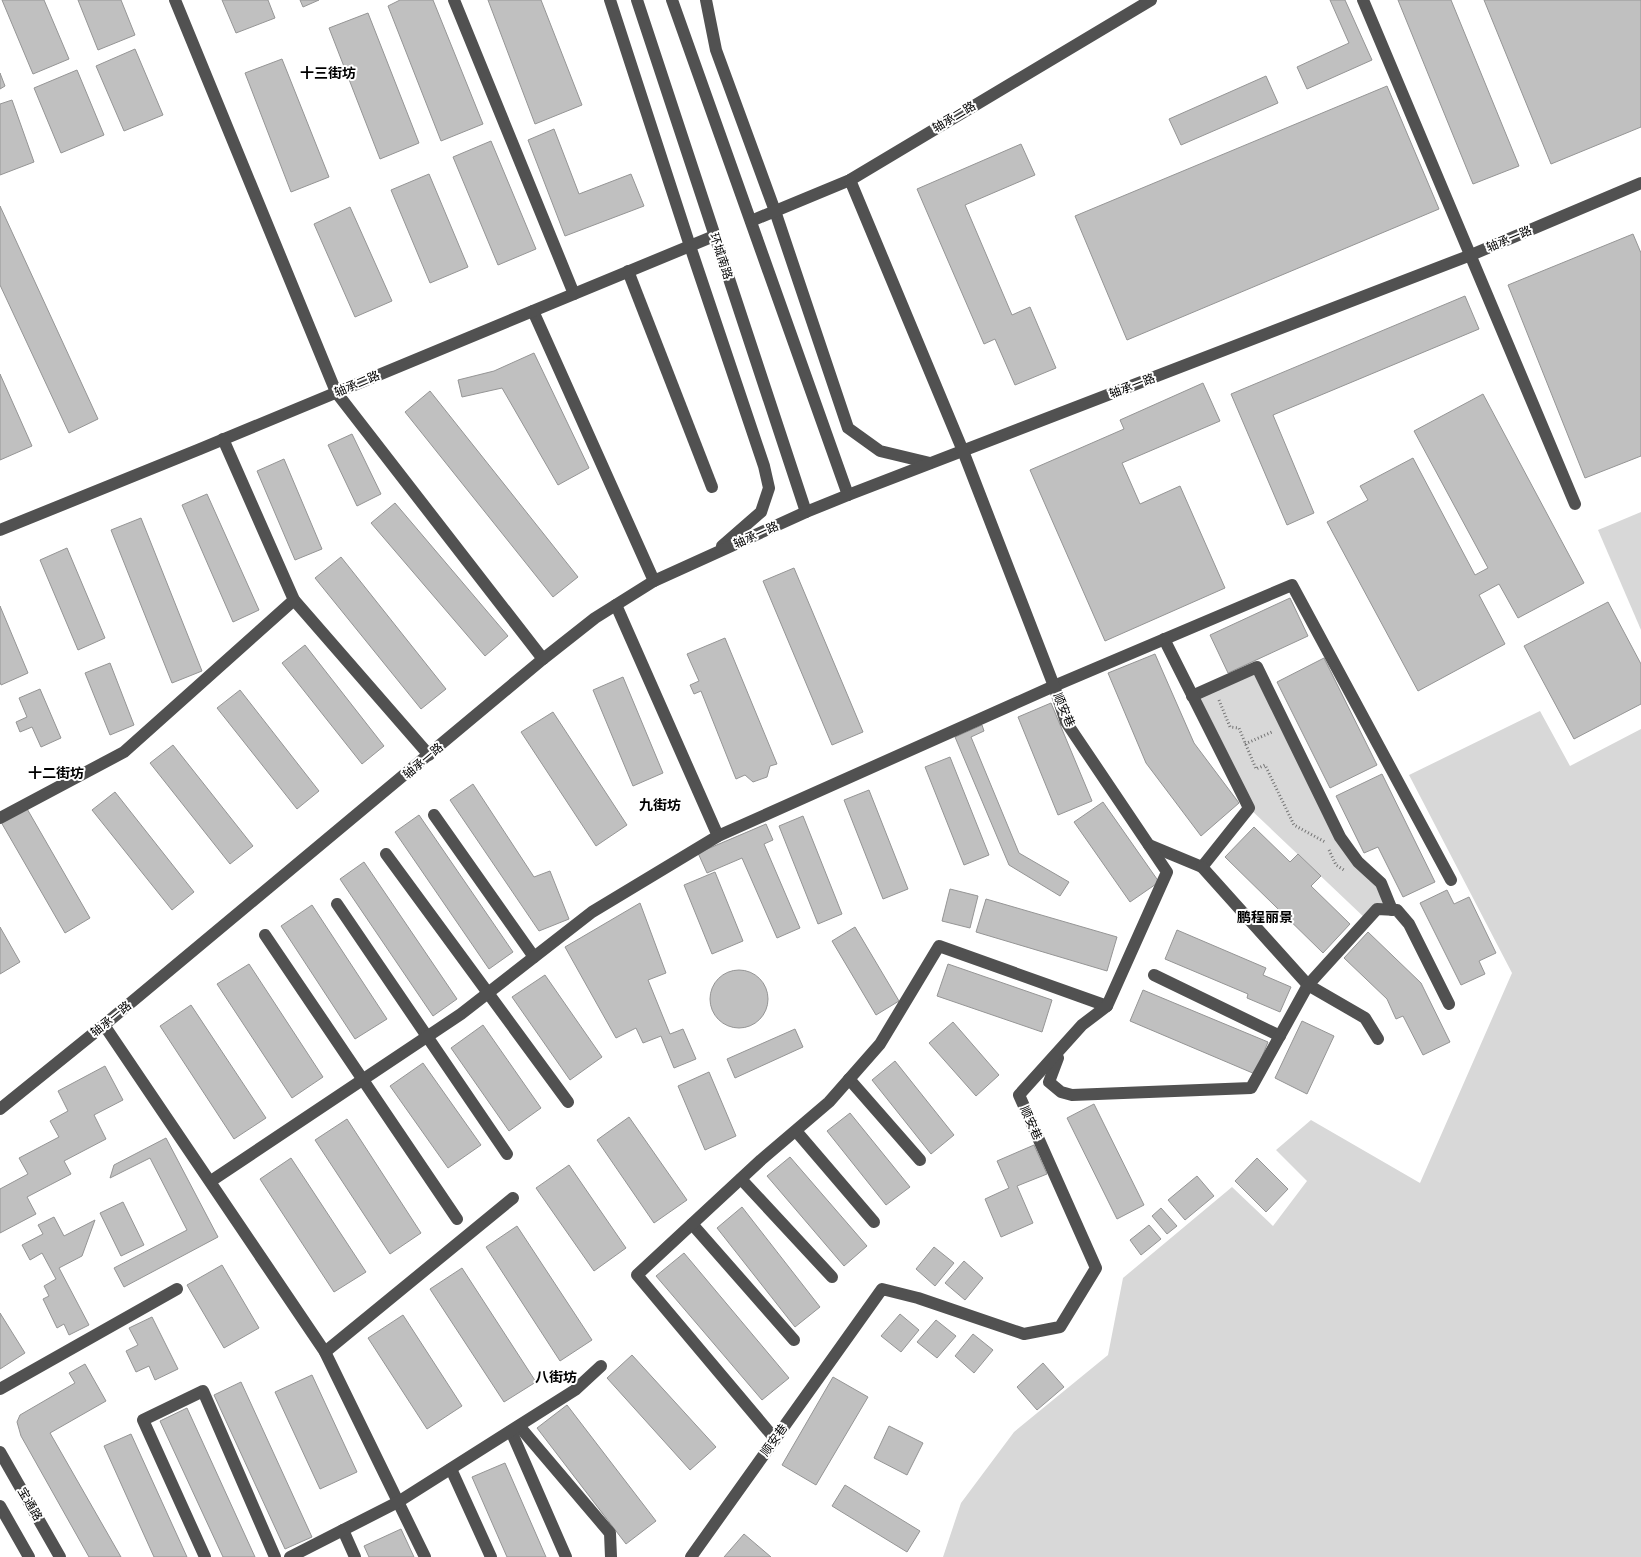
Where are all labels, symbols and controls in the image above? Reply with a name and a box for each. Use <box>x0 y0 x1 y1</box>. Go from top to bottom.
district label: 十三街坊 <box>300 65 356 81</box>
street label: 轴承二路 <box>930 99 978 135</box>
street label: 轴承一路 <box>1484 223 1534 255</box>
street label: 环城南路 <box>707 231 735 281</box>
street label: 轴承二路 <box>332 368 382 400</box>
street label: 轴承一路 <box>1107 371 1157 401</box>
street label: 轴承一路 <box>731 519 781 551</box>
street label: 顺安巷 <box>1051 691 1077 729</box>
street label: 轴承一路 <box>400 740 446 782</box>
district label: 十二街坊 <box>28 765 84 781</box>
district label: 九街坊 <box>639 797 681 813</box>
district label: 鹏程丽景 <box>1237 909 1293 925</box>
street label: 轴承一路 <box>88 998 134 1040</box>
street label: 顺安巷 <box>1017 1104 1045 1142</box>
district label: 八街坊 <box>535 1369 577 1385</box>
street label: 顺安巷 <box>758 1421 790 1459</box>
street label: 宝通路 <box>15 1485 45 1523</box>

